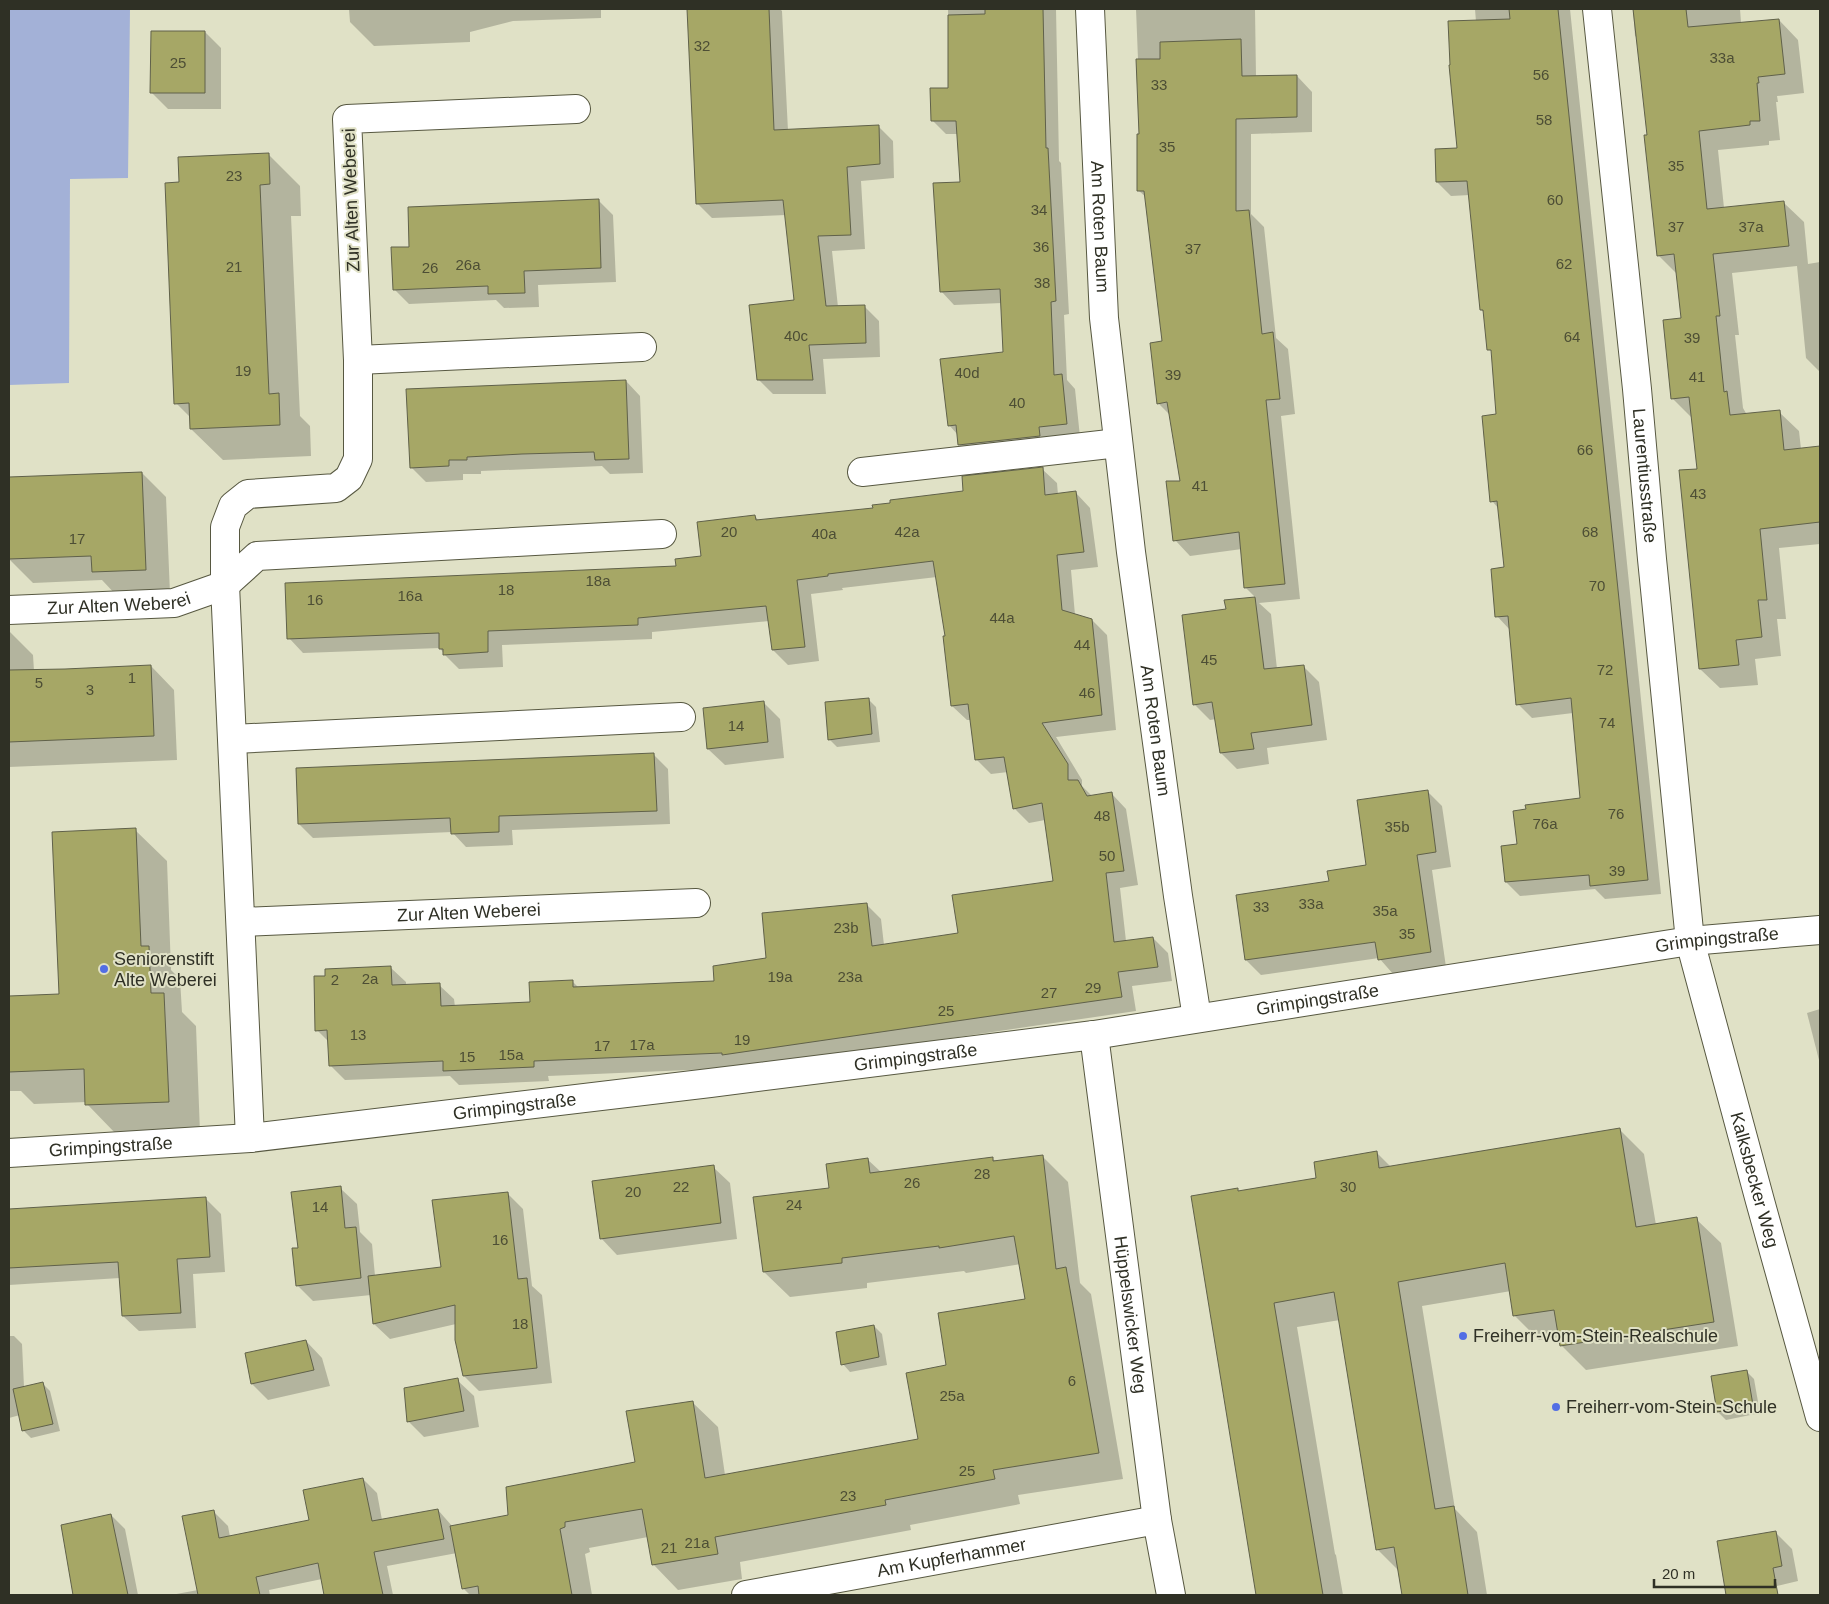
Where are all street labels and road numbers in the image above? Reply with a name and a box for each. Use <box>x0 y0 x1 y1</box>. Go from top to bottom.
street label: Zur Alten Weberei <box>338 128 364 272</box>
street label: Am Roten Baum <box>1087 160 1113 293</box>
street label: Laurentiusstraße <box>1629 407 1661 544</box>
street label: Zur Alten Weberei <box>47 588 193 618</box>
street label: Am Roten Baum <box>1137 664 1174 797</box>
street label: Zur Alten Weberei <box>397 899 541 925</box>
street label: Grimpingstraße <box>1654 924 1779 956</box>
street label: Grimpingstraße <box>1255 980 1380 1019</box>
street label: Grimpingstraße <box>853 1040 978 1075</box>
street label: Grimpingstraße <box>452 1089 577 1124</box>
street label: Kalksbecker Weg <box>1726 1110 1782 1250</box>
street label: Grimpingstraße <box>48 1133 173 1160</box>
street label: Hüppelswicker Weg <box>1110 1235 1150 1395</box>
street label: Am Kupferhammer <box>875 1534 1028 1581</box>

